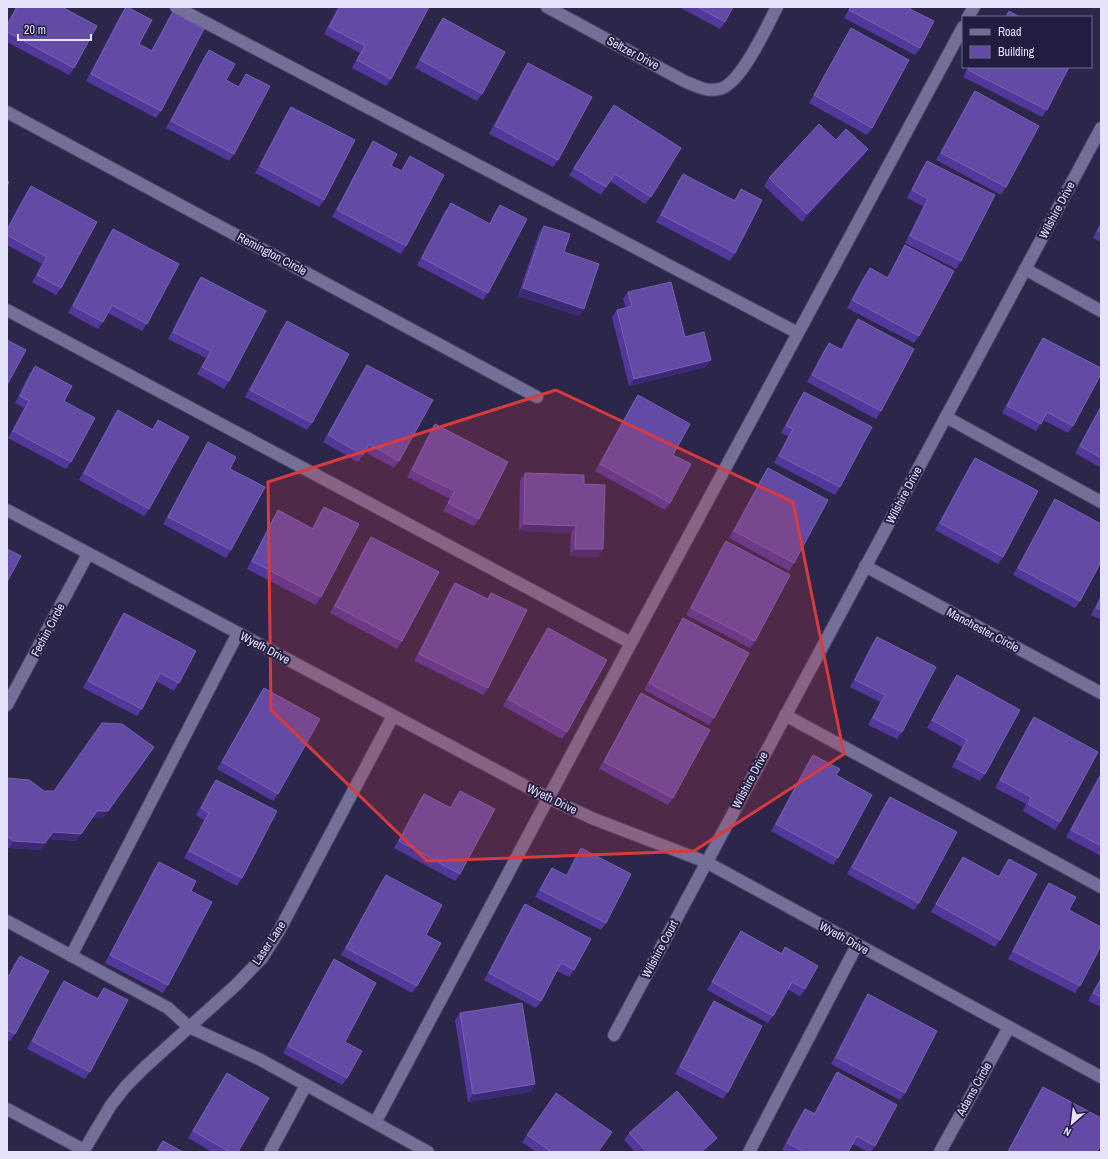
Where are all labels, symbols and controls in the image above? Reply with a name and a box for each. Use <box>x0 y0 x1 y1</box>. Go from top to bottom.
scale bar <box>18 16 91 42</box>
legend <box>962 16 1092 68</box>
text: 20 m <box>24 22 46 38</box>
text: Road <box>998 24 1022 40</box>
street label: Seltzer Drive <box>604 33 662 73</box>
text: Building <box>998 44 1035 60</box>
street label: Wilshire Drive <box>1035 179 1079 241</box>
street label: Remington Circle <box>234 229 310 279</box>
street label: Wilshire Drive <box>882 464 926 526</box>
street label: Fechin Circle <box>27 601 69 659</box>
street label: Manchester Circle <box>944 604 1022 656</box>
street label: Wyeth Drive <box>237 628 293 668</box>
street label: Wilshire Drive <box>728 749 772 811</box>
street label: Wyeth Drive <box>524 780 580 818</box>
street label: Wilshire Court <box>638 917 682 981</box>
street label: Laser Lane <box>249 918 289 968</box>
street label: Wyeth Drive <box>816 918 872 958</box>
street label: Adams Circle <box>952 1059 995 1120</box>
north arrow <box>1052 1103 1092 1143</box>
text: N <box>1061 1124 1073 1140</box>

